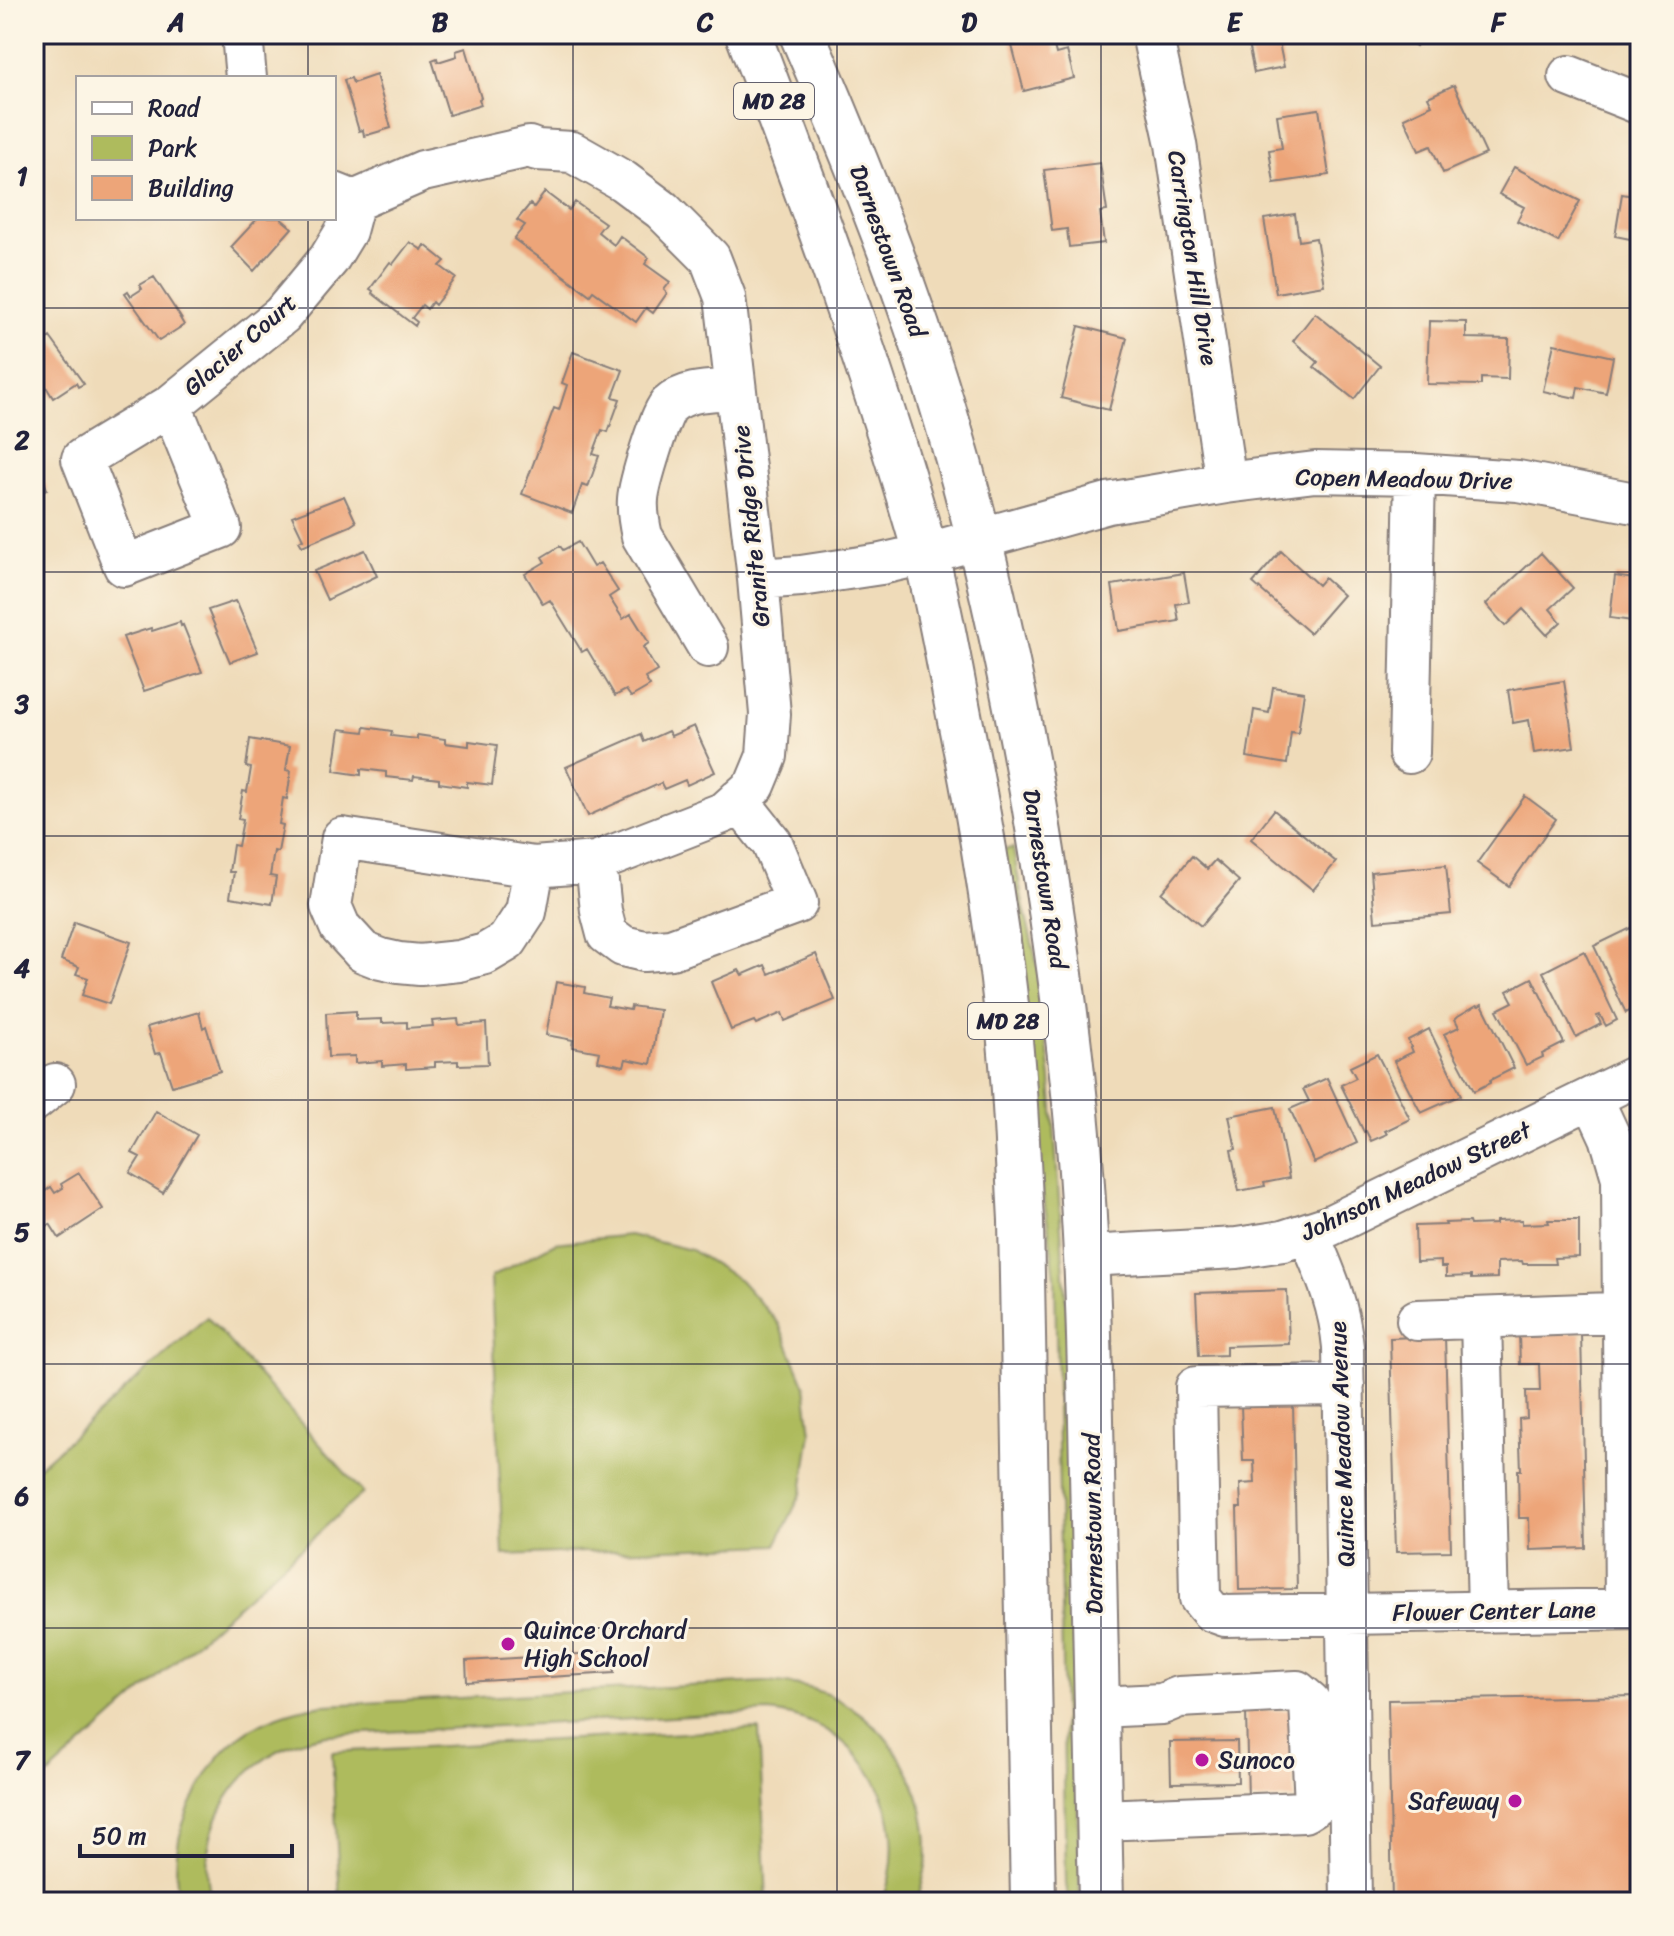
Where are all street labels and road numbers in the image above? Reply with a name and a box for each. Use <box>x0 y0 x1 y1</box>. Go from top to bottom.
road number: MD 28 <box>734 83 814 119</box>
street label: Carrington Hill Drive <box>1155 147 1231 369</box>
street label: Darnestown Road <box>837 159 939 345</box>
street label: Glacier Court <box>173 283 307 407</box>
street label: Granite Ridge Drive <box>720 423 782 629</box>
street label: Copen Meadow Drive <box>1295 456 1513 502</box>
street label: Darnestown Road <box>1010 786 1080 974</box>
road number: MD 28 <box>968 1003 1048 1039</box>
street label: Johnson Meadow Street <box>1293 1109 1539 1253</box>
street label: Quince Meadow Avenue <box>1317 1320 1367 1568</box>
street label: Darnestown Road <box>1070 1431 1116 1615</box>
street label: Flower Center Lane <box>1392 1588 1596 1634</box>

